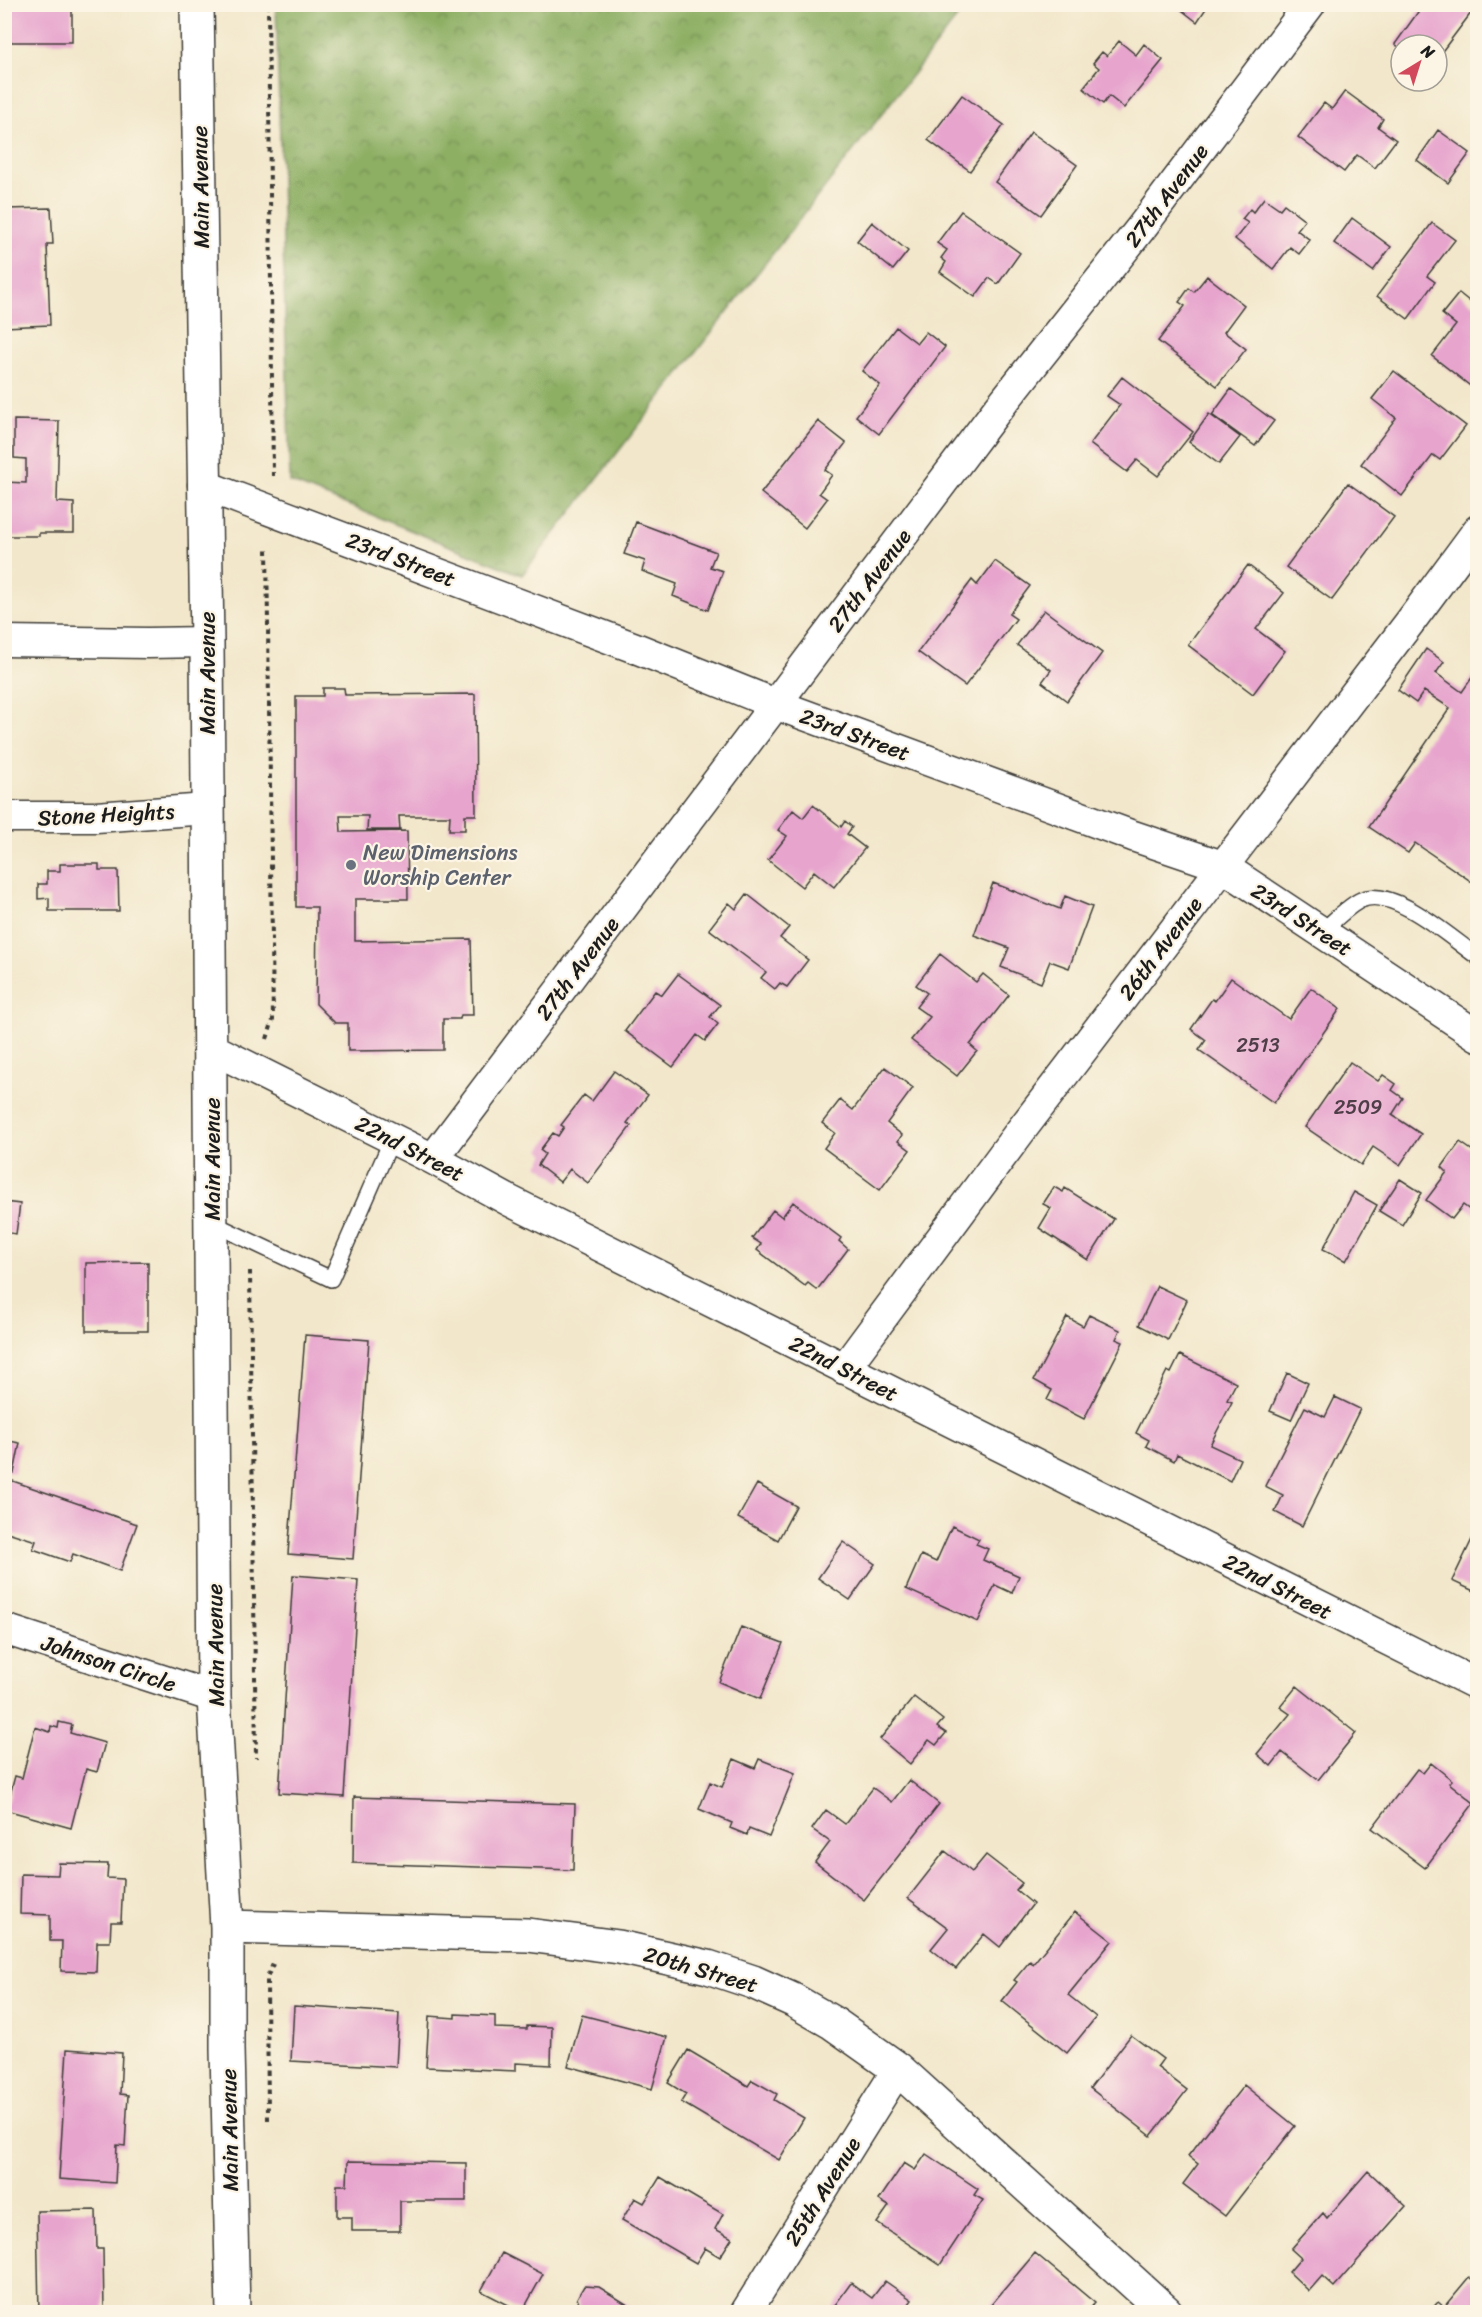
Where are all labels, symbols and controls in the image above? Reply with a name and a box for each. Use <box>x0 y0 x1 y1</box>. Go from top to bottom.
north arrow <box>1389 33 1449 93</box>
text: N <box>1414 36 1442 67</box>
street label: Main Avenue <box>180 125 221 249</box>
street label: 27th Avenue <box>1114 134 1219 256</box>
street label: 27th Avenue <box>817 519 922 641</box>
street label: 23rd Street <box>340 521 462 598</box>
street label: Main Avenue <box>188 612 227 734</box>
street label: 23rd Street <box>794 696 916 773</box>
street label: Stone Heights <box>37 791 175 838</box>
place label: New Dimensions Worship Center <box>363 833 517 897</box>
marker: New Dimensions Worship Center <box>344 858 358 872</box>
street label: 23rd Street <box>1243 872 1361 967</box>
street label: 26th Avenue <box>1108 887 1213 1009</box>
street label: 27th Avenue <box>525 907 630 1029</box>
house number: 2513 <box>1236 1028 1280 1063</box>
house number: 2509 <box>1334 1090 1382 1125</box>
street label: Main Avenue <box>193 1098 232 1220</box>
street label: 22nd Street <box>348 1104 472 1193</box>
street label: 22nd Street <box>782 1324 906 1413</box>
street label: 22nd Street <box>1216 1542 1340 1631</box>
street label: Main Avenue <box>195 1583 236 1707</box>
street label: Johnson Circle <box>35 1623 181 1704</box>
street label: 20th Street <box>639 1935 763 2005</box>
street label: Main Avenue <box>209 2068 250 2192</box>
street label: 25th Avenue <box>773 2128 872 2254</box>

